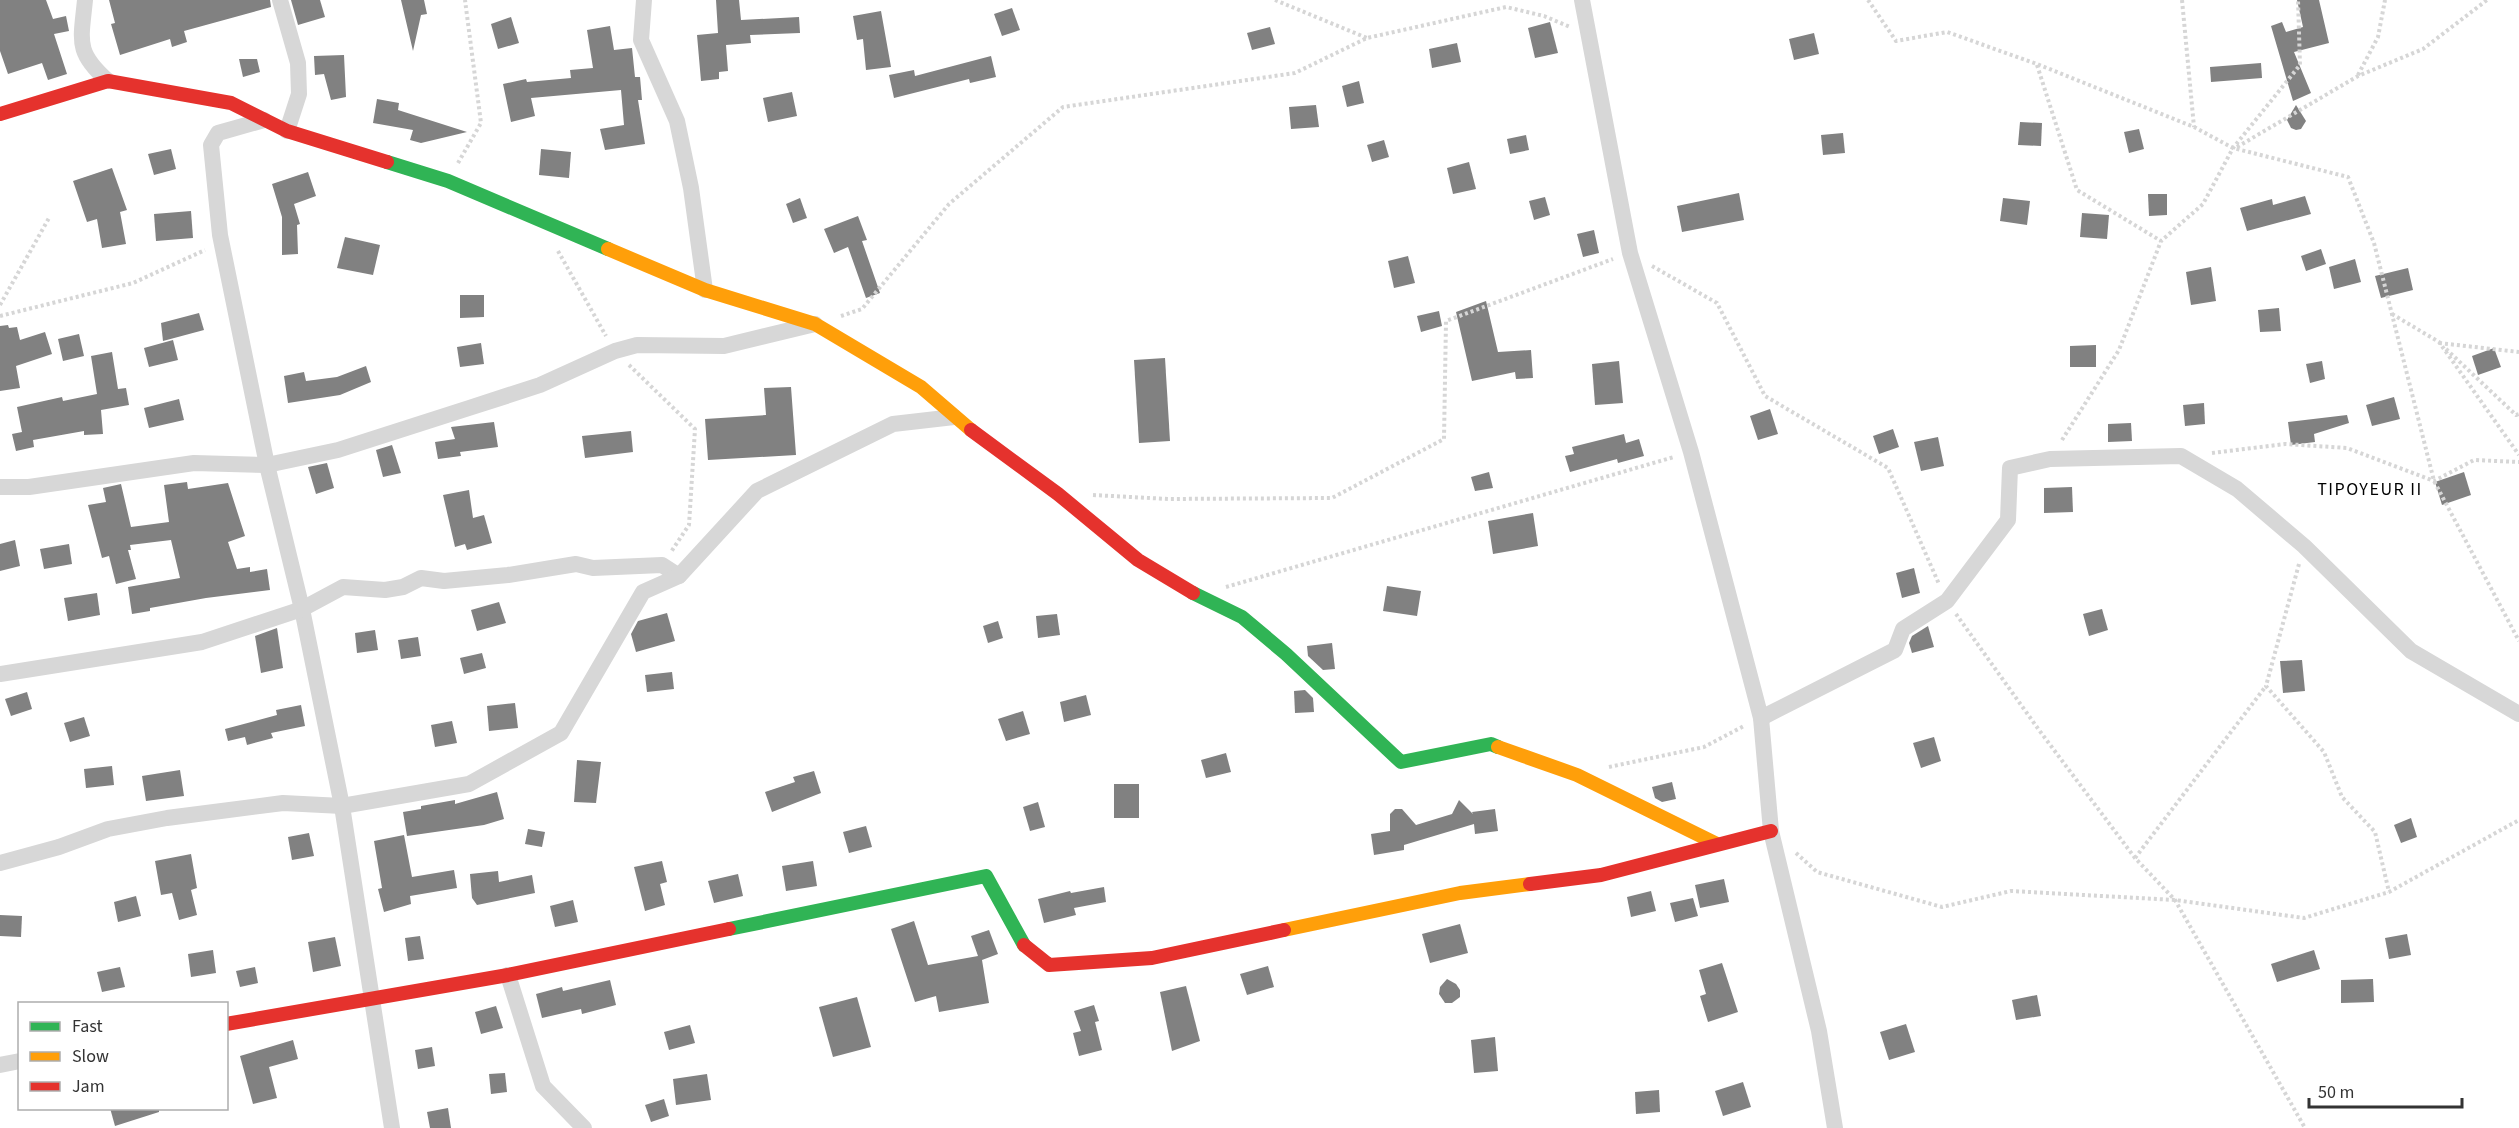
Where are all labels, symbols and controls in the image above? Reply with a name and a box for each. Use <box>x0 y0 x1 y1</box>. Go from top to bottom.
district label: TIPOYEUR II <box>2317 477 2423 502</box>
legend <box>18 1002 228 1110</box>
text: Fast <box>72 1014 103 1039</box>
text: Slow <box>72 1044 109 1069</box>
scale bar <box>2309 1071 2462 1109</box>
text: Jam <box>72 1074 105 1099</box>
text: 50 m <box>2318 1080 2354 1105</box>

